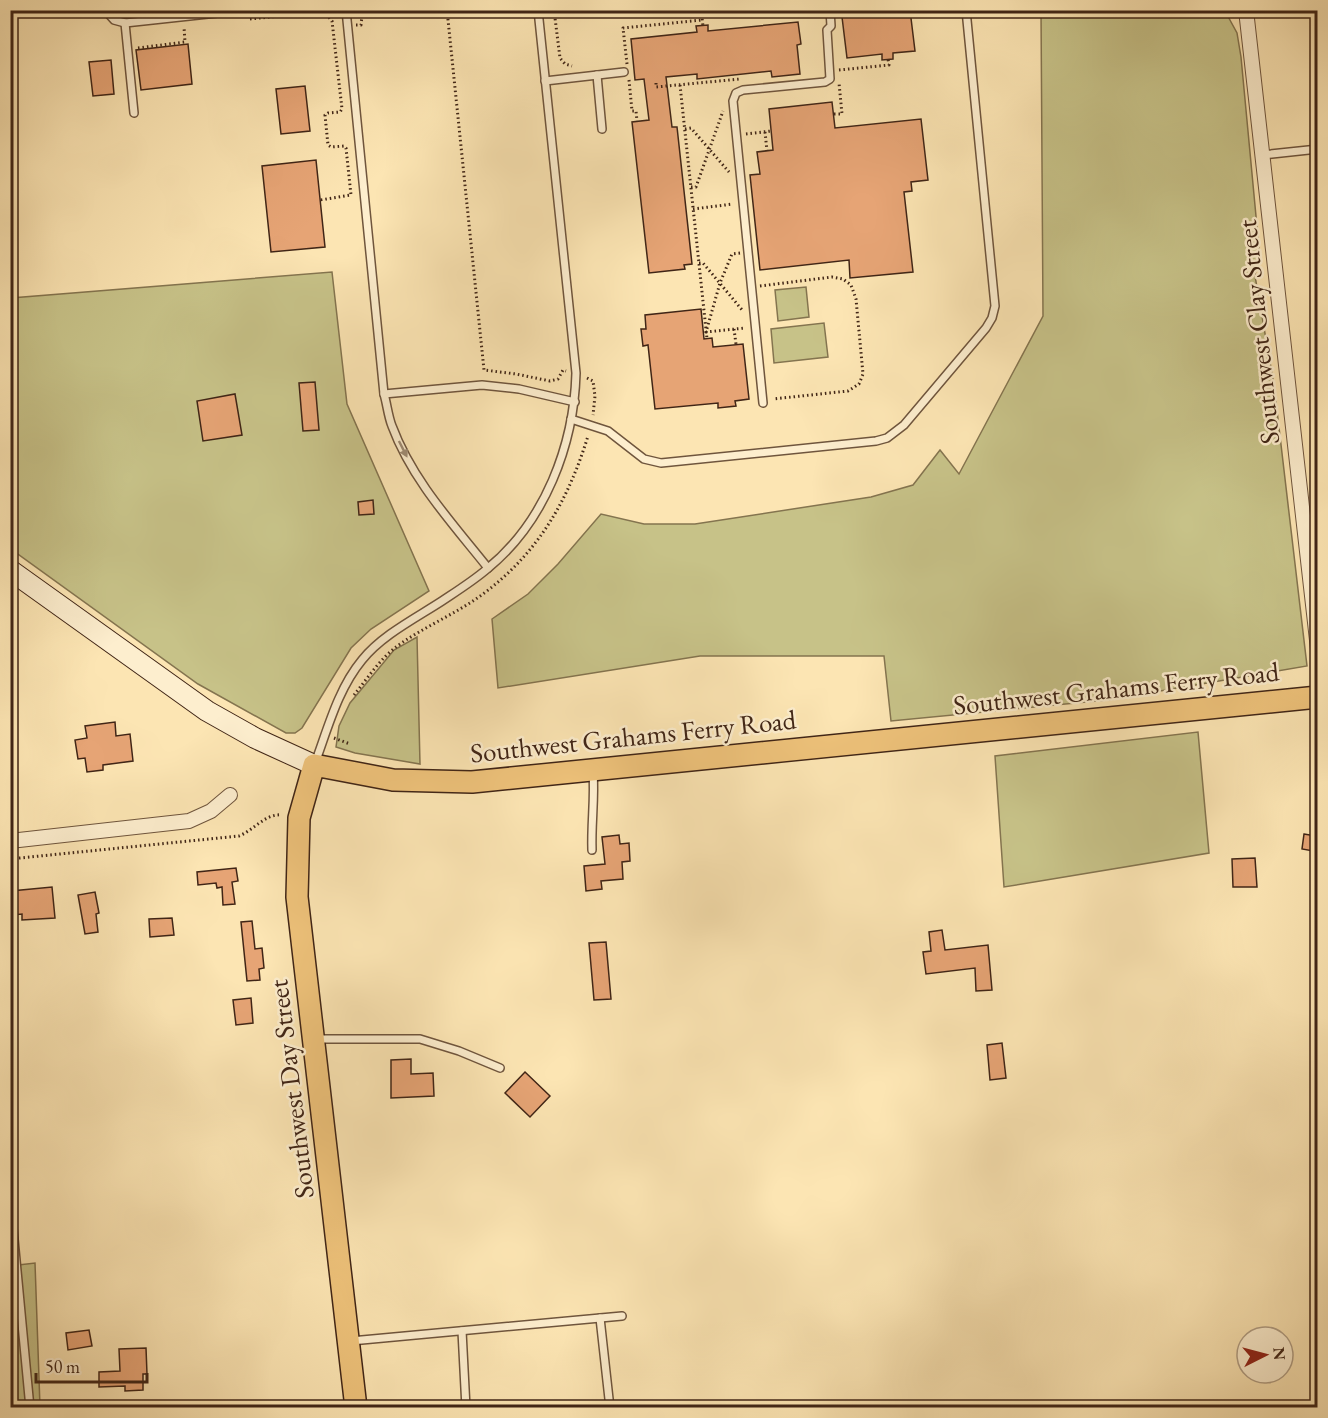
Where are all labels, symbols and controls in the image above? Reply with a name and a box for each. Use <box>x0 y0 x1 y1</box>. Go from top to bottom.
street label: Southwest Clay Street <box>1229 218 1287 446</box>
one-way arrow <box>397 440 407 458</box>
street label: Southwest Grahams Ferry Road <box>951 653 1281 723</box>
street label: Southwest Grahams Ferry Road <box>468 701 798 771</box>
street label: Southwest Day Street <box>260 977 322 1200</box>
north arrow <box>1235 1325 1295 1385</box>
scale bar <box>36 1346 147 1384</box>
text: N <box>1268 1346 1291 1361</box>
text: 50 m <box>45 1355 80 1378</box>

